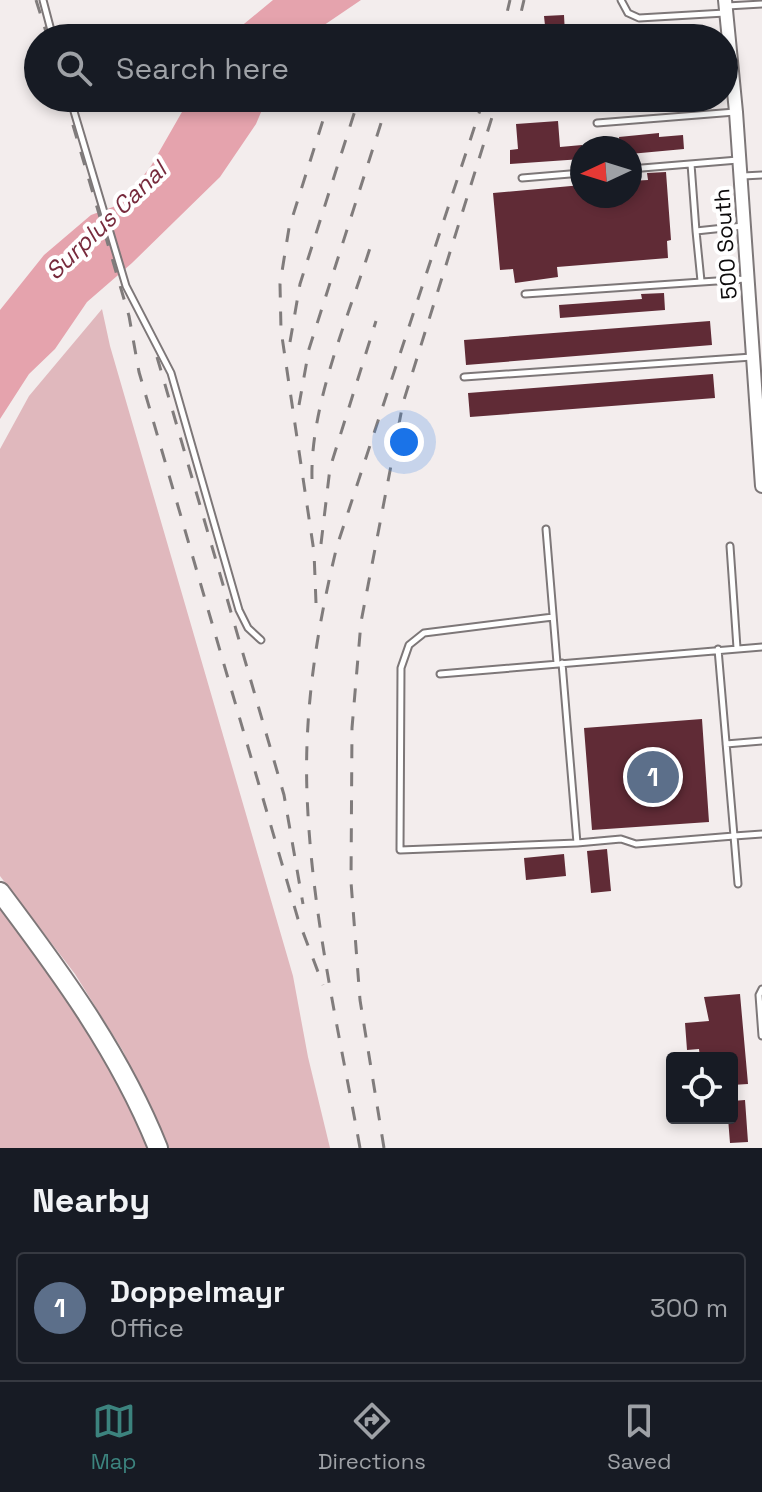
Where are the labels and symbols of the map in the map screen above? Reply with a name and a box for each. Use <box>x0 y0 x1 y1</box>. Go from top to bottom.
north arrow <box>570 136 642 208</box>
water label: Surplus Canal <box>38 153 175 286</box>
street label: 500 South <box>707 188 743 300</box>
your location <box>384 422 424 462</box>
pin: 1 <box>627 747 679 807</box>

